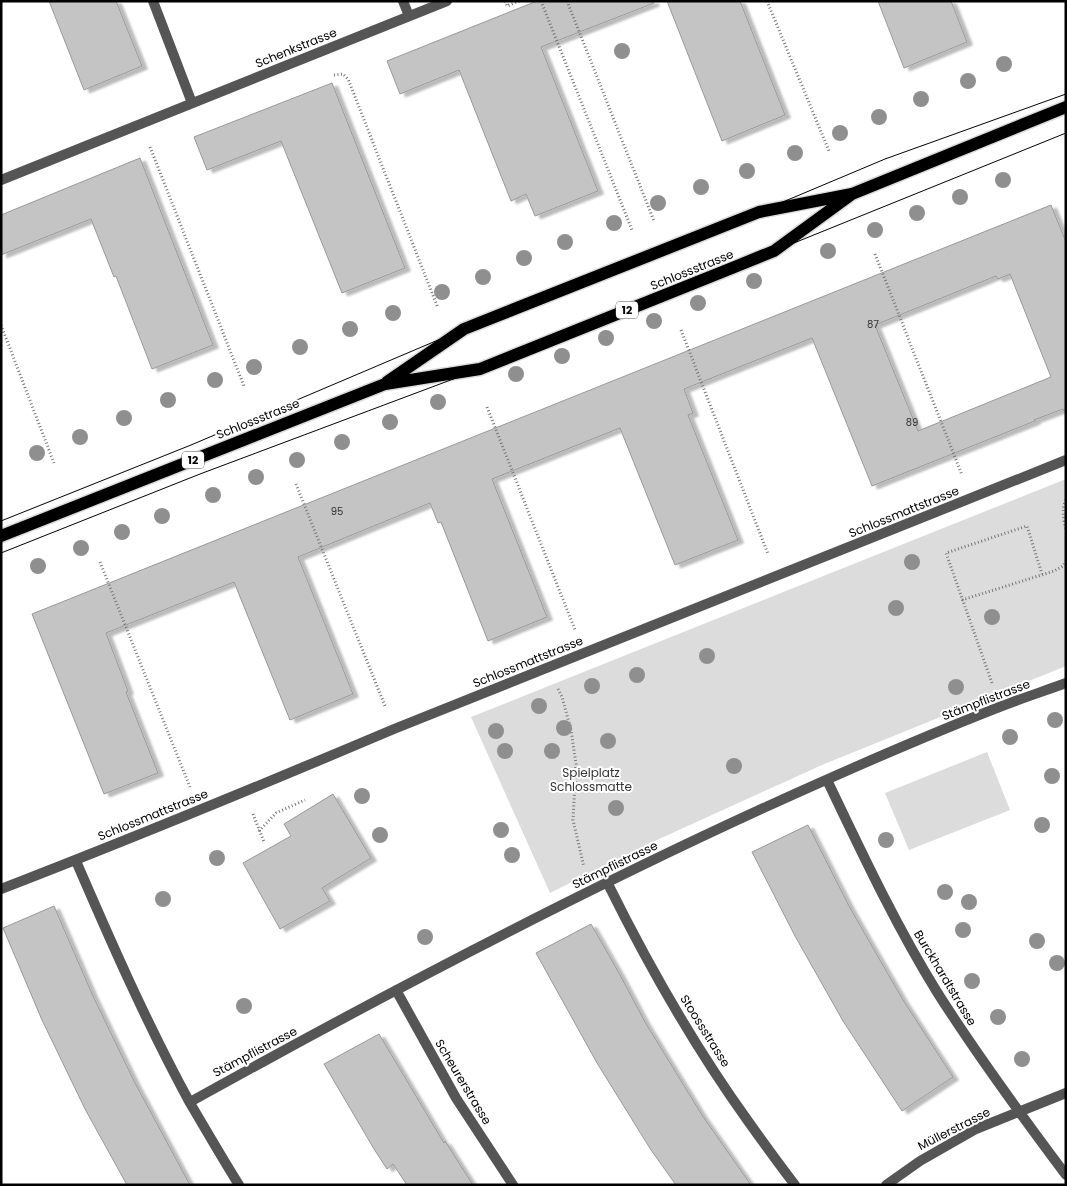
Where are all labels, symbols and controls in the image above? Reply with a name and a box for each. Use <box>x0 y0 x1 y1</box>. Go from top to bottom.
street label: Schenkstrasse <box>253 23 339 72</box>
street label: Schlossstrasse <box>648 245 736 294</box>
road number: 12 <box>616 302 638 318</box>
house number: 87 <box>867 317 879 332</box>
street label: Schlossstrasse <box>214 394 302 443</box>
house number: 89 <box>906 415 918 430</box>
road number: 12 <box>182 452 204 468</box>
street label: Schlossmattstrasse <box>846 482 962 541</box>
house number: 95 <box>331 504 343 519</box>
street label: Schlossmattstrasse <box>470 632 586 691</box>
street label: Stämpflistrasse <box>939 675 1032 724</box>
park label: Spielplatz Schlossmatte <box>550 764 632 795</box>
street label: Schlossmattstrasse <box>95 785 211 844</box>
street label: Stämpflistrasse <box>569 837 660 893</box>
street label: Burckhardtstrasse <box>910 927 981 1029</box>
street label: Stoossstrasse <box>676 991 734 1070</box>
street label: Stämpflistrasse <box>210 1022 300 1081</box>
street label: Scheurerstrasse <box>431 1036 496 1128</box>
street label: Müllerstrasse <box>915 1103 993 1154</box>

